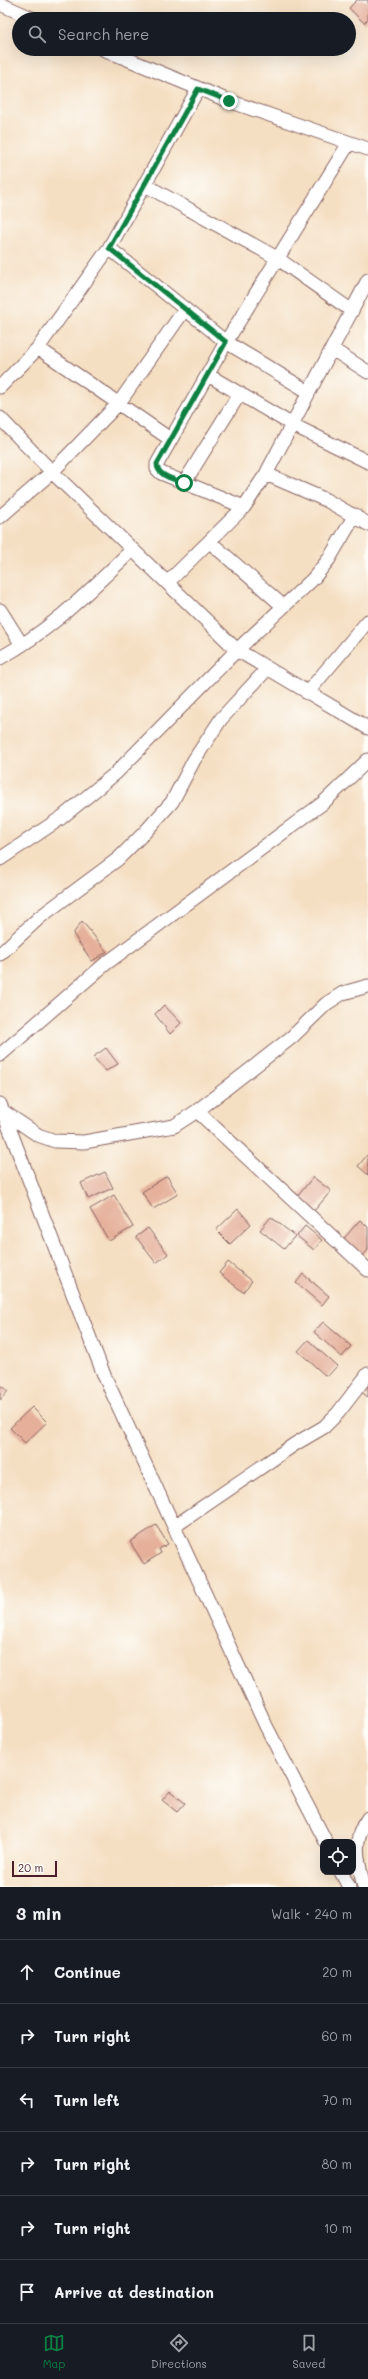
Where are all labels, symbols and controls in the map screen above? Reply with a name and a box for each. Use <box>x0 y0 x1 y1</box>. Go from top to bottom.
search box <box>12 12 356 56</box>
icon: search <box>26 23 48 45</box>
text: Search here <box>58 24 149 44</box>
route end <box>220 92 238 110</box>
route start <box>175 474 193 492</box>
map controls <box>320 1839 356 1875</box>
button: locate <box>320 1839 356 1875</box>
scale bar <box>12 1859 57 1878</box>
text: 20 m <box>18 1860 43 1875</box>
text: 3 min <box>16 1902 61 1924</box>
text: Walk · 240 m <box>271 1905 352 1922</box>
icon: ahead <box>16 1961 38 1983</box>
text: Continue <box>54 1962 121 1982</box>
text: 20 m <box>322 1963 352 1980</box>
icon: right <box>16 2025 38 2047</box>
text: Turn right <box>54 2026 131 2046</box>
text: 60 m <box>322 2027 352 2044</box>
icon: left <box>16 2089 38 2111</box>
text: Turn left <box>54 2090 119 2110</box>
text: 70 m <box>322 2091 352 2108</box>
icon: right <box>16 2153 38 2175</box>
text: Turn right <box>54 2154 131 2174</box>
text: 80 m <box>322 2155 352 2172</box>
icon: right <box>16 2217 38 2239</box>
text: Turn right <box>54 2218 131 2238</box>
text: 10 m <box>324 2219 352 2236</box>
icon: arrive <box>16 2281 38 2303</box>
text: Arrive at destination <box>54 2282 214 2302</box>
tab: Map <box>43 2332 65 2371</box>
tab: Directions <box>151 2332 207 2371</box>
tab: Saved <box>292 2332 325 2371</box>

